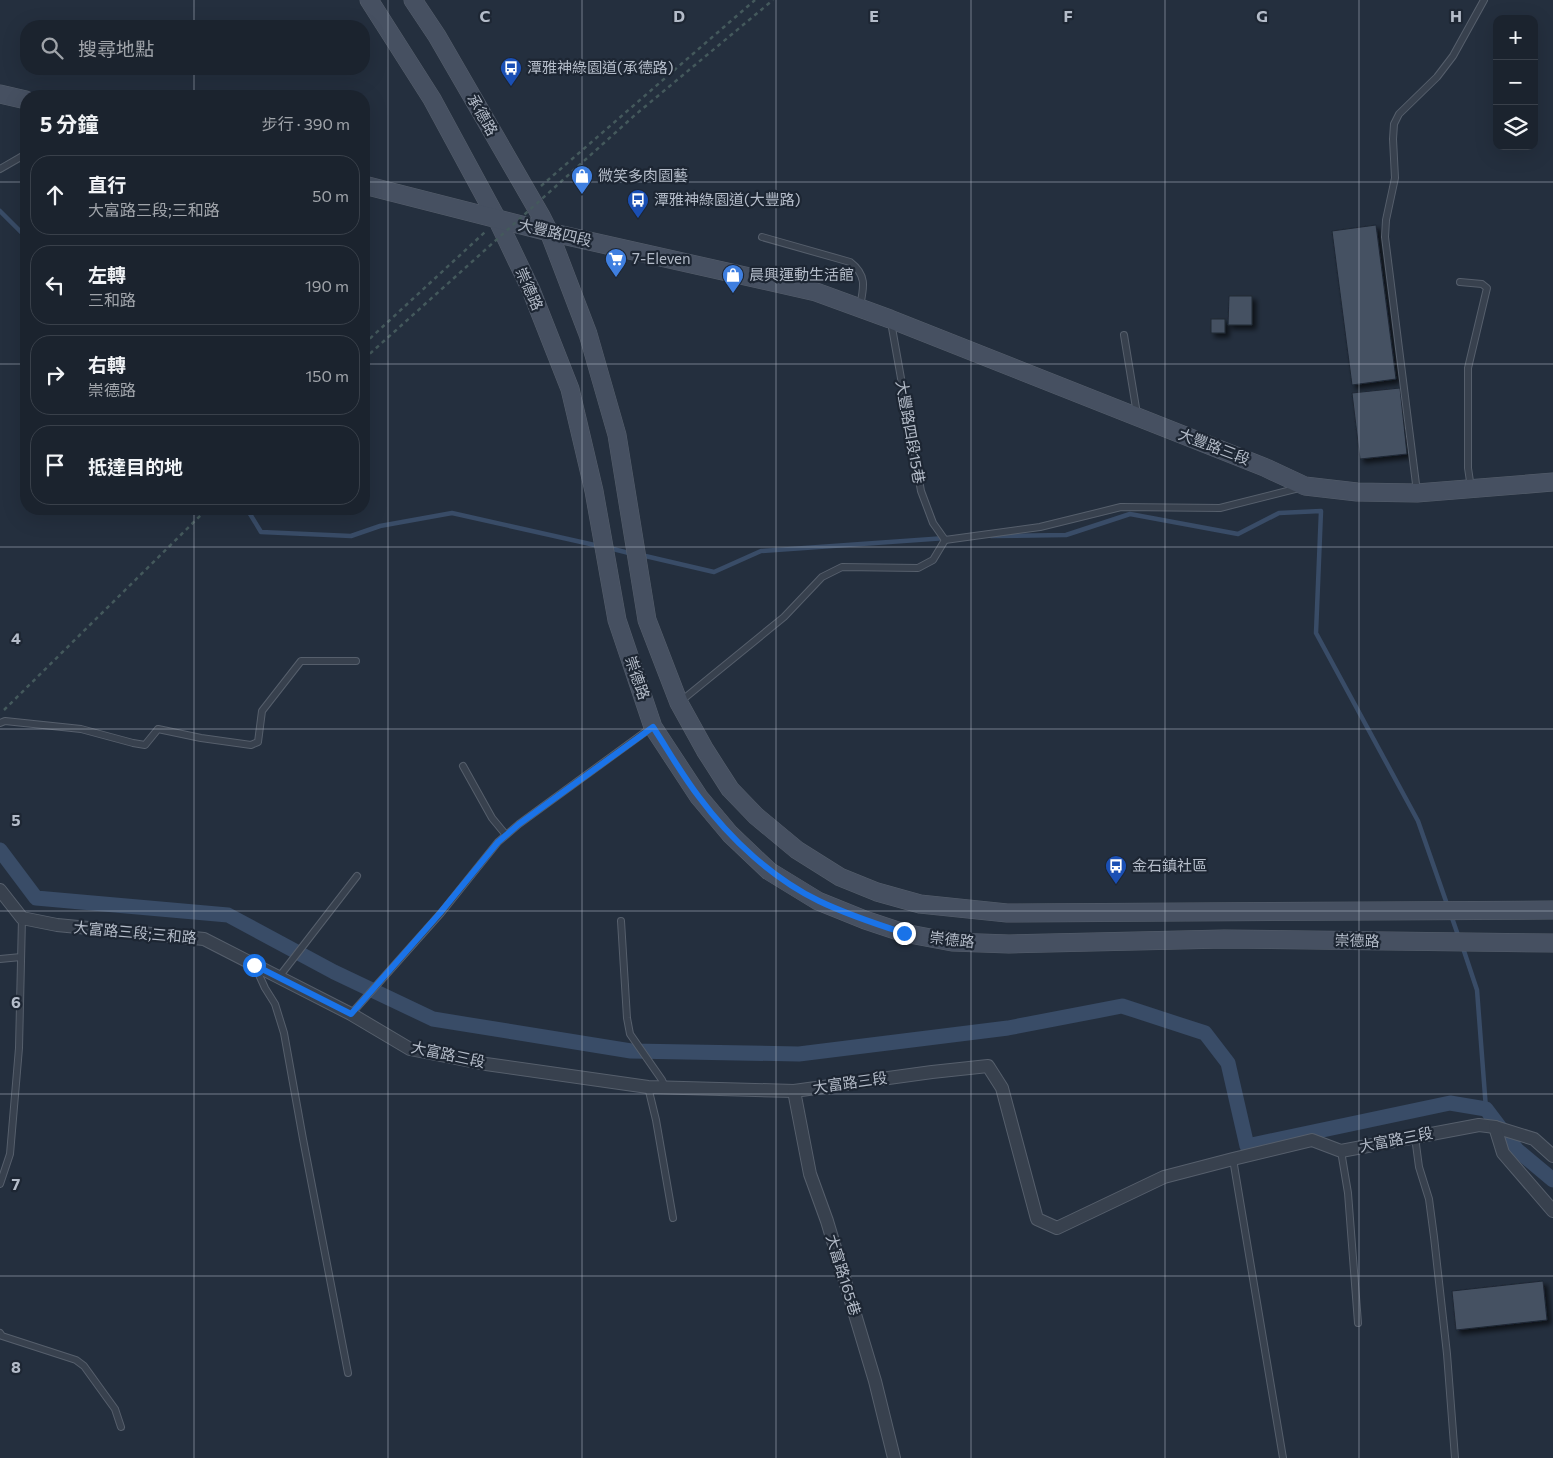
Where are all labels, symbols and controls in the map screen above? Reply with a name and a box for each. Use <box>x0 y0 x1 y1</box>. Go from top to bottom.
text: C <box>480 6 491 25</box>
text: D <box>673 6 685 25</box>
text: E <box>869 6 879 25</box>
text: F <box>1063 6 1073 25</box>
text: G <box>1256 6 1268 25</box>
text: H <box>1450 6 1462 25</box>
map controls <box>1493 15 1538 150</box>
button: + <box>1493 15 1538 60</box>
search box <box>20 20 370 75</box>
icon: search <box>38 34 66 62</box>
text: 搜尋地點 <box>78 37 154 60</box>
bus stop icon: 潭雅神綠園道(承德路) <box>499 56 523 87</box>
place label: 潭雅神綠園道(承德路) <box>527 58 674 76</box>
button: − <box>1493 60 1538 105</box>
street label: 承德路 <box>464 91 502 138</box>
button: layers <box>1493 105 1538 150</box>
text: 5 分鐘 <box>40 111 98 136</box>
text: 步行 · 390 m <box>262 114 350 133</box>
shop icon: 微笑多肉園藝 <box>570 164 594 195</box>
place label: 微笑多肉園藝 <box>598 166 688 184</box>
text: 直行 <box>88 173 126 196</box>
icon: ahead <box>41 181 69 209</box>
text: 50 m <box>312 186 349 205</box>
bus stop icon: 潭雅神綠園道(大豐路) <box>626 188 650 219</box>
place label: 潭雅神綠園道(大豐路) <box>654 190 801 208</box>
text: 大富路三段;三和路 <box>88 200 220 219</box>
street label: 大豐路四段 <box>517 215 594 249</box>
supermarket icon: 7-Eleven <box>604 247 628 278</box>
place label: 7-Eleven <box>632 249 691 267</box>
text: 左轉 <box>88 263 126 286</box>
shop icon: 晨興運動生活館 <box>721 263 745 294</box>
street label: 崇德路 <box>513 264 547 313</box>
place label: 晨興運動生活館 <box>749 265 854 283</box>
icon: left <box>41 271 69 299</box>
text: 190 m <box>305 276 349 295</box>
text: 三和路 <box>88 290 136 309</box>
text: 右轉 <box>88 353 126 376</box>
icon: right <box>41 361 69 389</box>
text: 150 m <box>306 366 349 385</box>
street label: 大豐路四段15巷 <box>893 379 929 485</box>
text: 崇德路 <box>88 380 136 399</box>
street label: 大豐路三段 <box>1176 424 1253 468</box>
icon: arrive <box>41 451 69 479</box>
text: 抵達目的地 <box>88 455 183 478</box>
text: 4 <box>11 628 21 647</box>
street label: 崇德路 <box>622 653 654 702</box>
text: 5 <box>11 810 21 829</box>
bus stop icon: 金石鎮社區 <box>1104 854 1128 885</box>
place label: 金石鎮社區 <box>1132 856 1207 874</box>
street label: 大富路三段;三和路 <box>73 918 197 946</box>
route end <box>893 922 916 945</box>
street label: 崇德路 <box>929 928 975 950</box>
street label: 崇德路 <box>1334 931 1380 949</box>
route start <box>243 954 266 977</box>
text: 6 <box>11 992 21 1011</box>
street label: 大富路三段 <box>410 1037 487 1071</box>
street label: 大富路三段 <box>811 1068 888 1096</box>
street label: 大富路三段 <box>1357 1123 1434 1155</box>
text: 7 <box>12 1174 21 1193</box>
street label: 大富路165巷 <box>823 1232 865 1318</box>
text: 8 <box>11 1357 21 1376</box>

